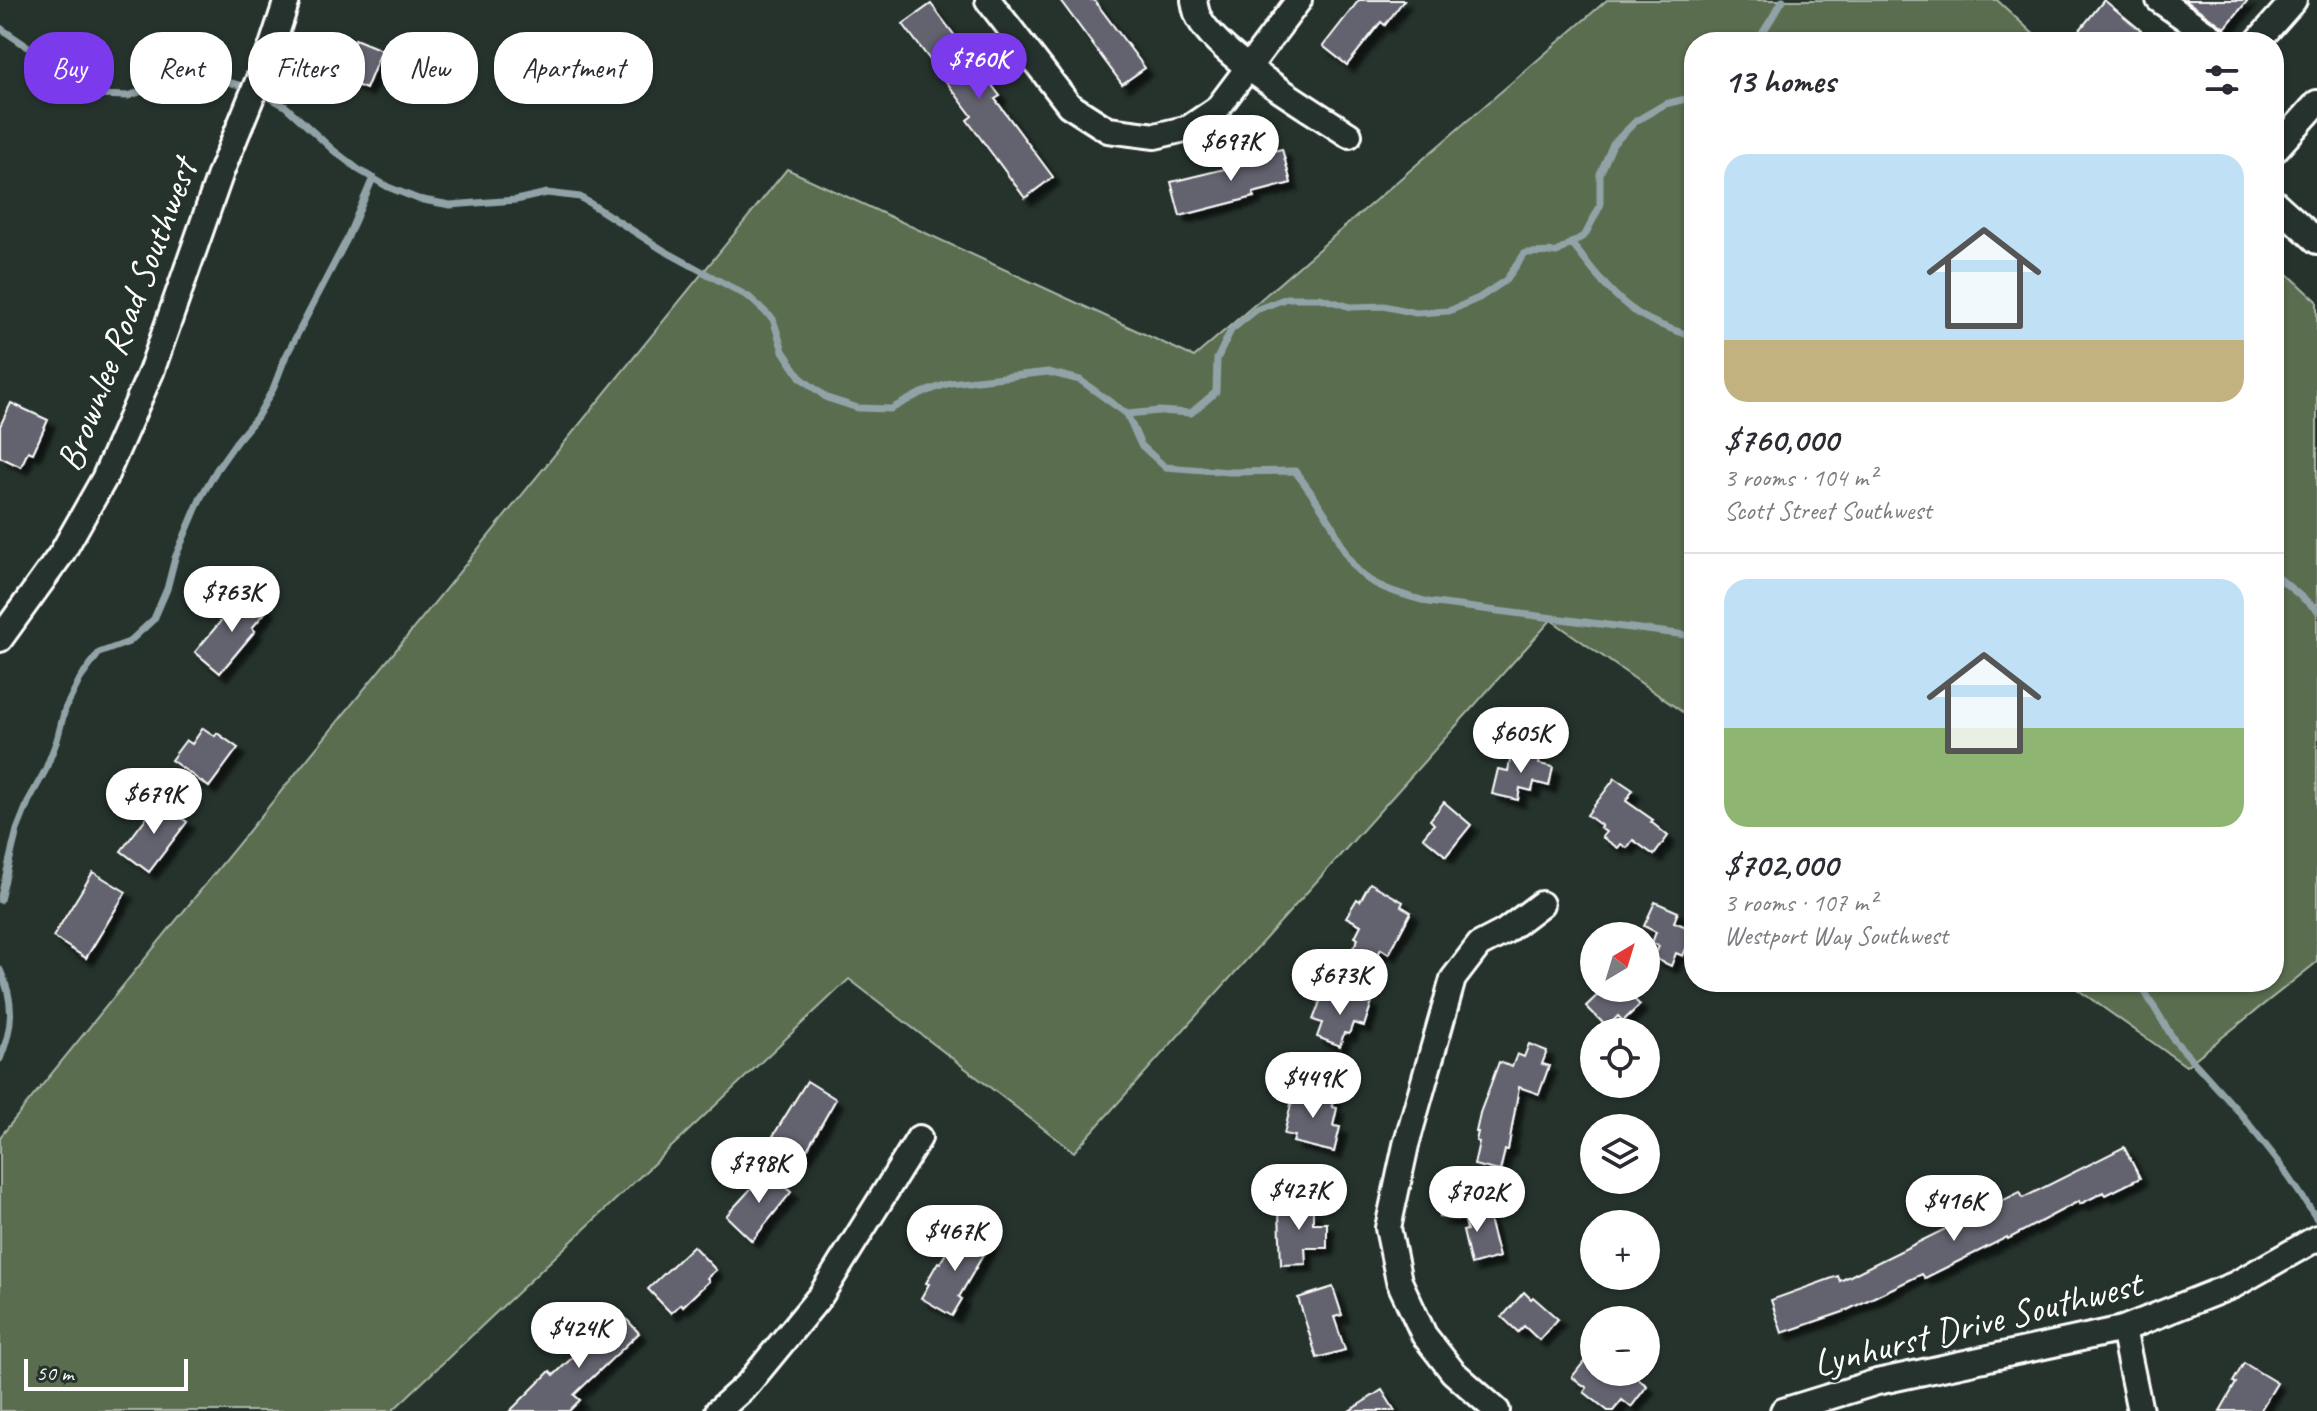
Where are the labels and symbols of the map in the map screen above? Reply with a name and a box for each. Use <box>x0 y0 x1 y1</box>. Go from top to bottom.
pin: $760K <box>923 33 1035 101</box>
pin: $697K <box>1175 115 1287 183</box>
street label: Brownlee Road Southwest <box>45 148 209 478</box>
pin: $763K <box>176 566 288 634</box>
pin: $605K <box>1465 707 1577 775</box>
pin: $679K <box>98 768 210 836</box>
north arrow <box>1580 922 1660 1002</box>
pin: $673K <box>1284 949 1396 1017</box>
pin: $449K <box>1257 1052 1369 1120</box>
pin: $798K <box>703 1137 815 1205</box>
pin: $427K <box>1243 1164 1355 1232</box>
pin: $702K <box>1421 1166 1533 1234</box>
pin: $416K <box>1898 1175 2010 1243</box>
pin: $467K <box>899 1205 1011 1273</box>
street label: Lynhurst Drive Southwest <box>1808 1259 2149 1387</box>
pin: $424K <box>523 1302 635 1370</box>
scale bar <box>24 1355 188 1391</box>

